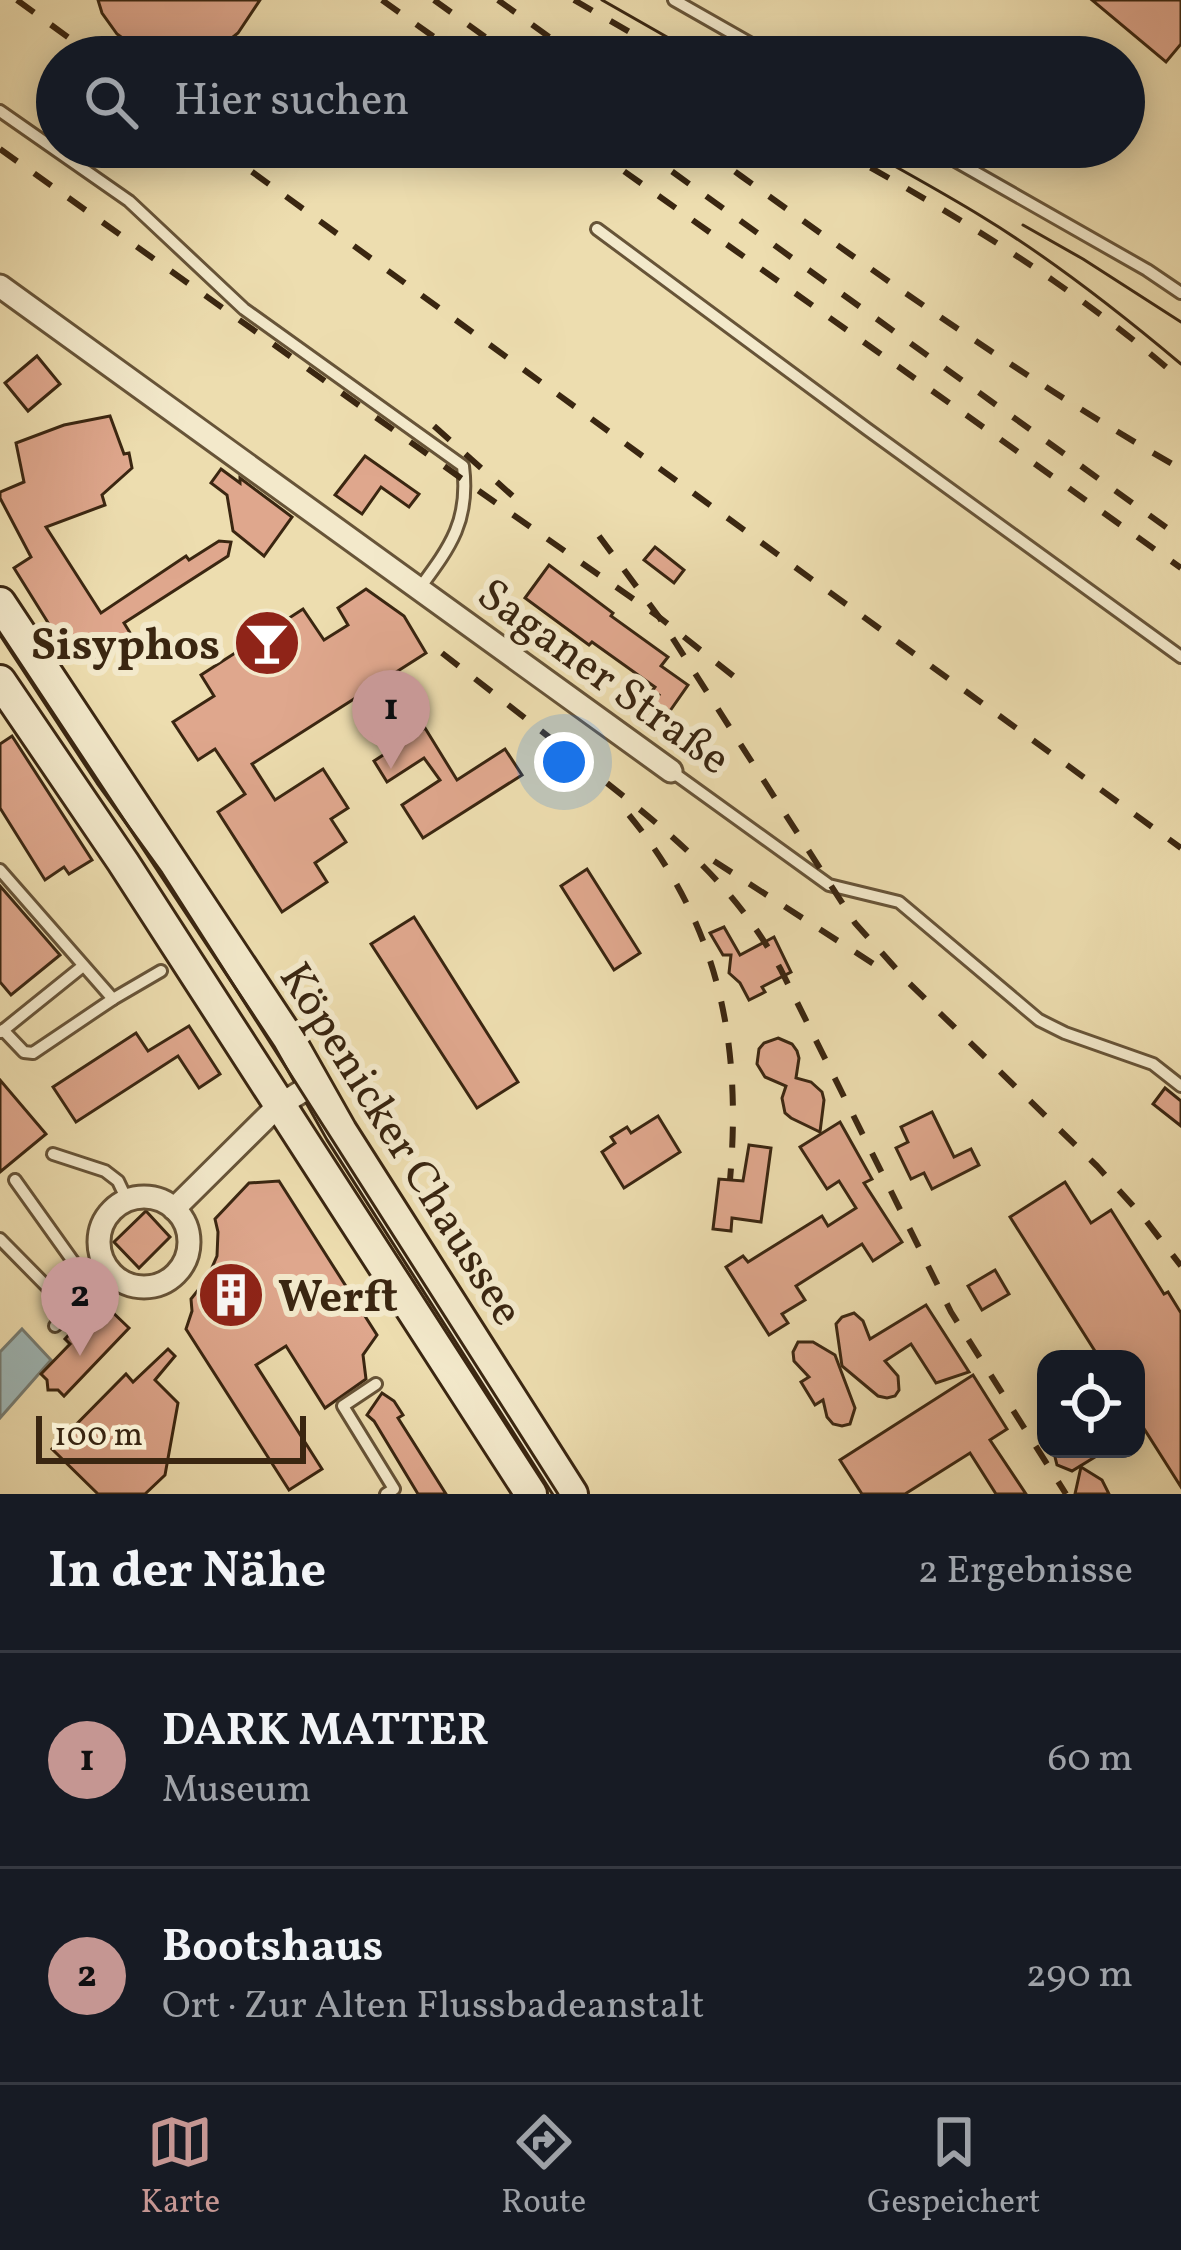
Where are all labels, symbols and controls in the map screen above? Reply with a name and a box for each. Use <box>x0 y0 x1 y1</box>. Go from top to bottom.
search box <box>36 36 1145 168</box>
icon: search <box>78 69 144 135</box>
text: Hier suchen <box>174 71 409 134</box>
street label: Saganer Straße <box>463 565 742 792</box>
bar icon: Sisyphos <box>232 608 302 678</box>
place label: Sisyphos <box>31 616 220 679</box>
pin: 1 <box>352 670 430 769</box>
your location <box>534 732 594 792</box>
street label: Köpenicker Chaussee <box>262 952 536 1339</box>
pin: 2 <box>41 1257 119 1356</box>
building icon: Werft <box>196 1260 266 1330</box>
place label: Werft <box>278 1268 398 1331</box>
map controls <box>1037 1350 1145 1458</box>
button: locate <box>1037 1350 1145 1458</box>
scale bar <box>36 1410 306 1463</box>
text: 100 m <box>54 1414 143 1460</box>
text: In der Nähe <box>48 1537 326 1608</box>
text: 2 Ergebnisse <box>918 1545 1133 1599</box>
text: DARK MATTER <box>162 1701 489 1764</box>
text: 1 <box>79 1733 95 1787</box>
text: 60 m <box>1048 1733 1133 1787</box>
text: Museum <box>162 1764 311 1818</box>
text: Bootshaus <box>162 1917 383 1980</box>
text: 2 <box>77 1949 97 2003</box>
text: 290 m <box>1026 1949 1133 2003</box>
text: Ort · Zur Alten Flussbadeanstalt <box>162 1980 705 2034</box>
tab: Karte <box>141 2109 220 2227</box>
tab: Route <box>501 2109 586 2227</box>
tab: Gespeichert <box>867 2109 1040 2227</box>

